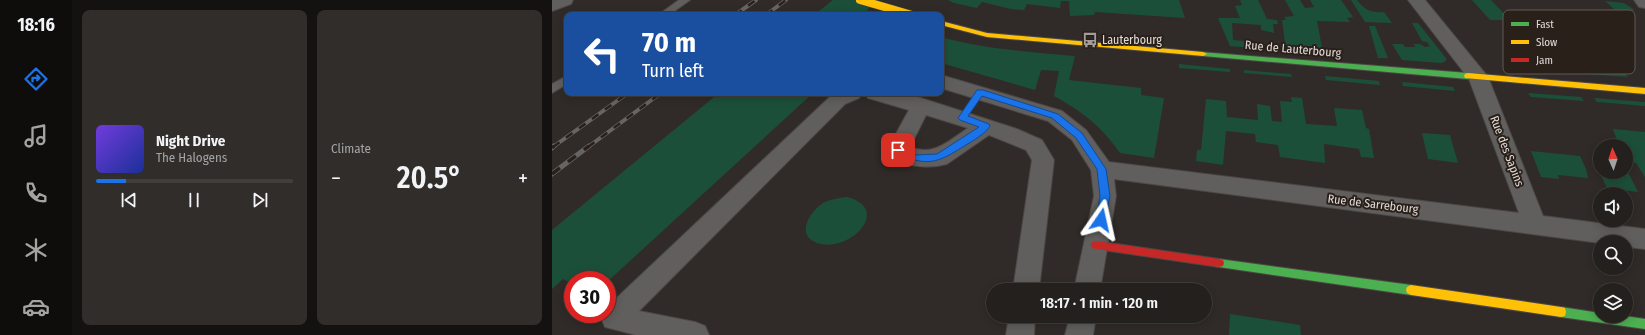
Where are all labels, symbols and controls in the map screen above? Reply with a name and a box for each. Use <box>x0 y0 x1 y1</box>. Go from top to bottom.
legend <box>1503 10 1635 74</box>
text: 18:16 <box>17 14 55 36</box>
text: Fast <box>1536 18 1554 31</box>
text: 70 m <box>642 26 696 59</box>
icon: left <box>576 28 628 80</box>
bus stop icon: Lauterbourg <box>1081 31 1099 49</box>
place label: Lauterbourg <box>1102 33 1162 47</box>
text: Slow <box>1536 36 1557 49</box>
street label: Rue de Lauterbourg <box>1244 38 1342 60</box>
text: Jam <box>1536 54 1553 67</box>
text: Turn left <box>642 60 704 82</box>
icon: directions <box>22 65 50 93</box>
street label: Rue des Sapins <box>1487 114 1527 188</box>
icon: music <box>22 122 50 150</box>
text: Night Drive <box>156 132 225 150</box>
pin <box>881 133 915 167</box>
icon: arrive <box>887 139 909 161</box>
north arrow <box>1593 139 1633 179</box>
map controls <box>1593 139 1633 323</box>
text: Climate <box>331 141 371 156</box>
text: The Halogens <box>156 150 227 165</box>
text: 20.5° <box>397 160 462 196</box>
text: − <box>331 165 341 192</box>
text: + <box>518 165 528 192</box>
icon: phone <box>22 179 50 207</box>
button: sound <box>1593 187 1633 227</box>
icon: previous <box>118 189 140 211</box>
icon: pause <box>183 189 205 211</box>
icon: next <box>249 189 271 211</box>
street label: Rue de Sarrebourg <box>1327 191 1419 217</box>
position arrow <box>1080 199 1122 241</box>
button: search <box>1593 235 1633 275</box>
icon: climate <box>22 236 50 264</box>
speed limit sign: 30 <box>564 271 616 323</box>
button: layers <box>1593 283 1633 323</box>
icon: car <box>22 293 50 321</box>
text: 18:17 · 1 min · 120 m <box>1040 294 1158 312</box>

